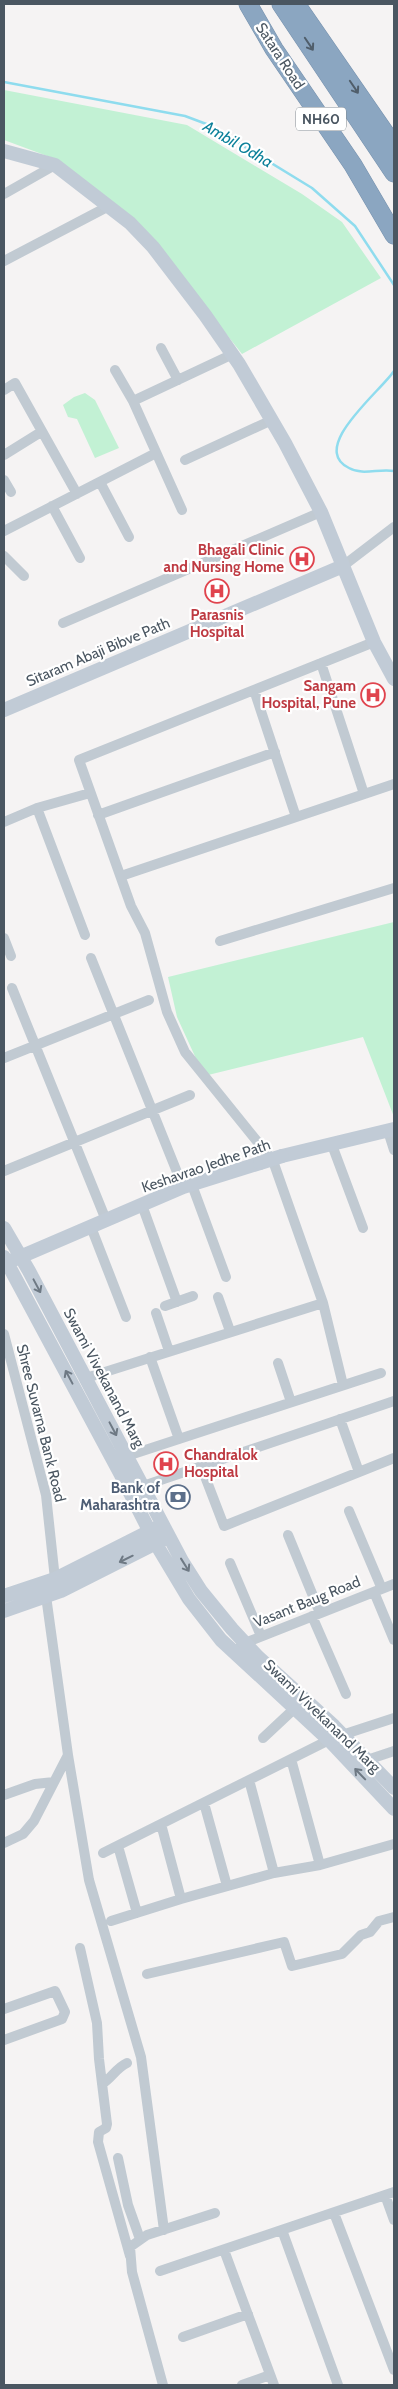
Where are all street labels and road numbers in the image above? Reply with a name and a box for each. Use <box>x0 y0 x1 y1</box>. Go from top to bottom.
street label: Satara Road <box>252 19 308 93</box>
road number: NH60 <box>296 108 346 130</box>
street label: Sitaram Abaji Bibve Path <box>24 614 172 690</box>
street label: Keshavrao Jedhe Path <box>139 1135 273 1197</box>
street label: Swami Vivekanand Marg <box>60 1305 149 1451</box>
street label: Shree Suvarna Bank Road <box>13 1342 69 1504</box>
street label: Vasant Baug Road <box>251 1572 363 1632</box>
street label: Swami Vivekanand Marg <box>260 1656 384 1777</box>

